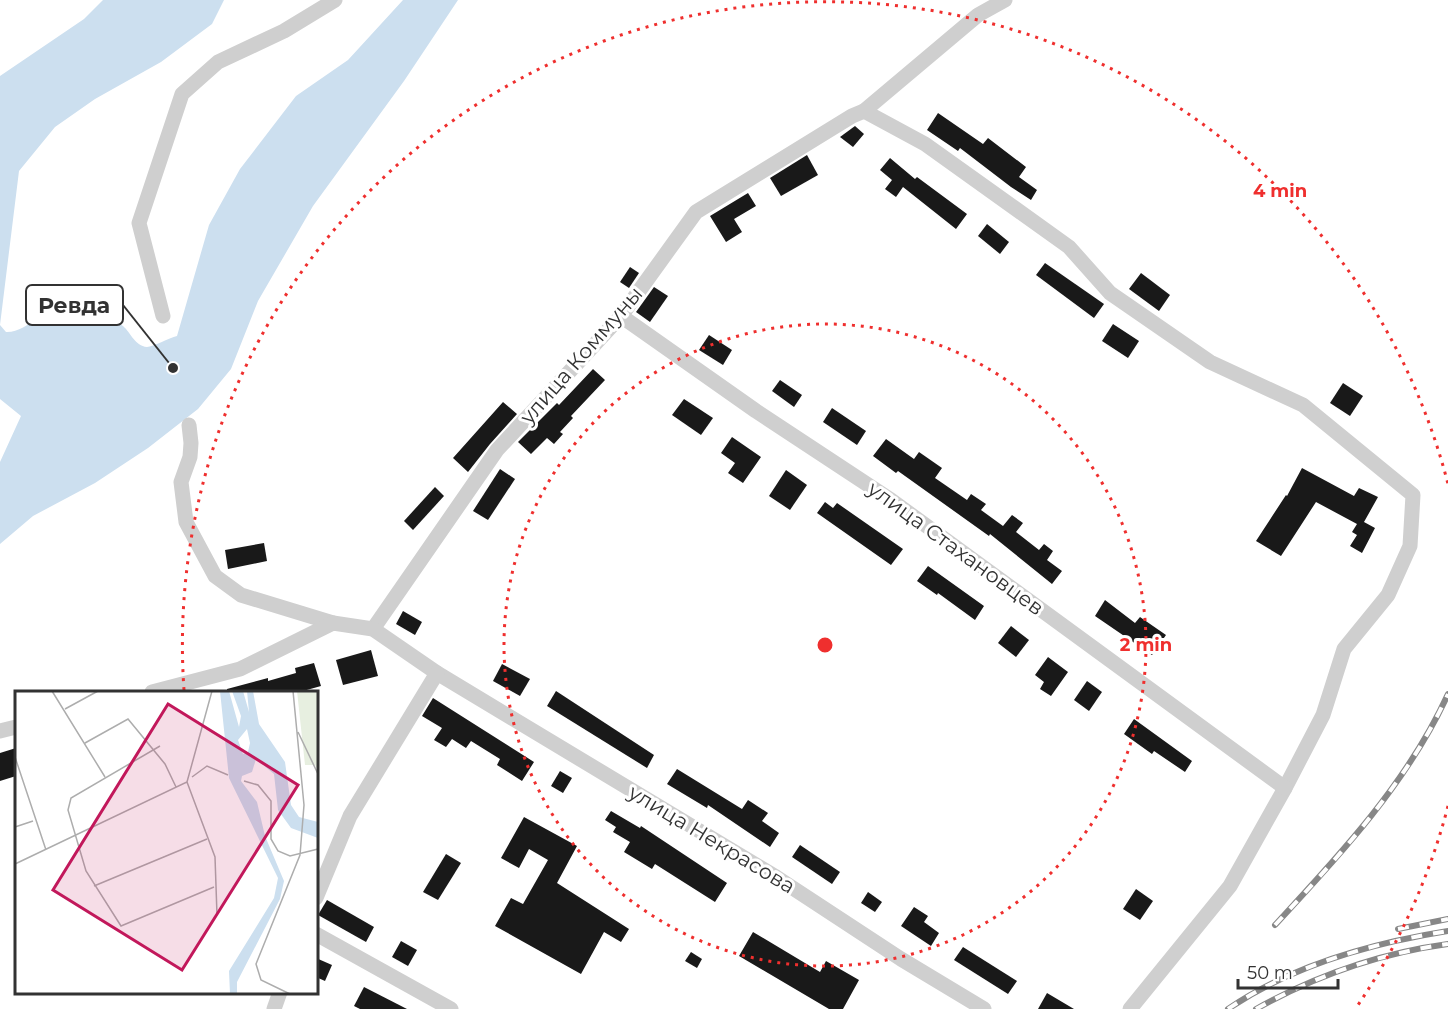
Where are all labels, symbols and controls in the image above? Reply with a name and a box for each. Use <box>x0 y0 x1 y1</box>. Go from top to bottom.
text: 4 min <box>1253 180 1307 202</box>
street label: улица Коммуны <box>514 281 648 430</box>
callout: Ревда <box>26 285 123 325</box>
text: Ревда <box>38 292 110 319</box>
street label: улица Стахановцев <box>862 475 1049 620</box>
text: 2 min <box>1120 634 1172 656</box>
centre of rings <box>815 635 835 655</box>
inset map <box>15 691 318 994</box>
street label: улица Некрасова <box>623 779 800 899</box>
scale bar <box>1238 952 1338 990</box>
text: 50 m <box>1247 962 1293 984</box>

